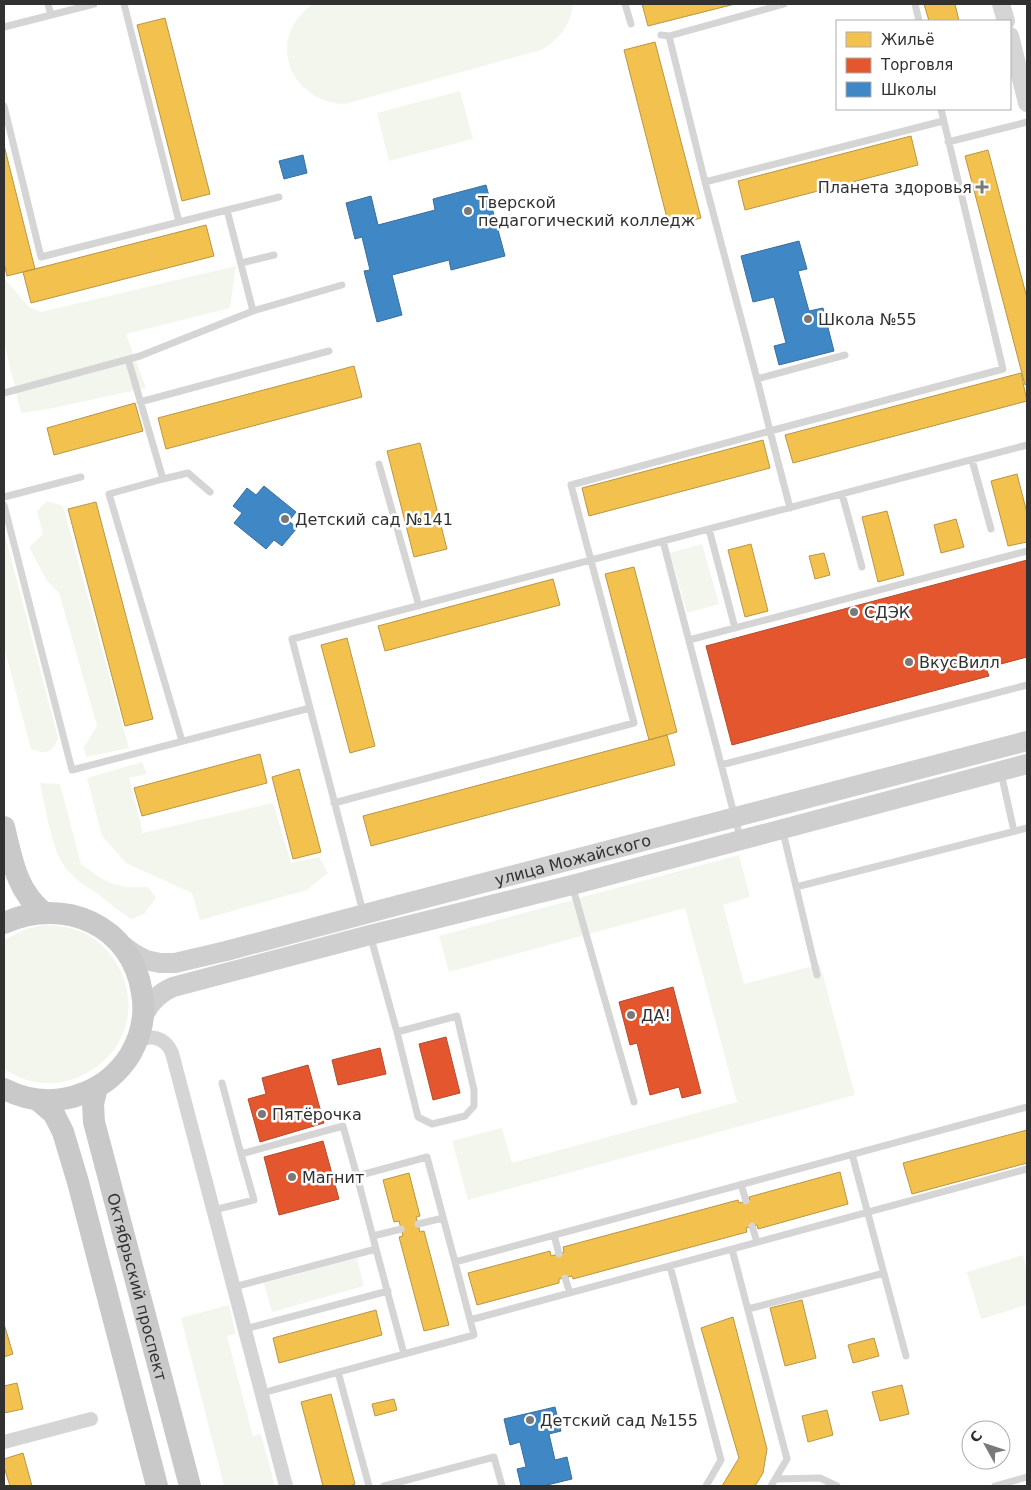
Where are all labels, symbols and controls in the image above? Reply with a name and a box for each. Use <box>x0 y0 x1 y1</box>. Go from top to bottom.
legend <box>836 20 1011 110</box>
text: Жильё <box>881 31 935 49</box>
text: Торговля <box>880 56 953 74</box>
text: Школы <box>881 81 937 99</box>
place label: Планета здоровья <box>818 178 972 197</box>
marker: Планета здоровья <box>976 181 988 193</box>
place label: Тверской педагогический колледж <box>477 193 695 230</box>
marker: Тверской педагогический колледж <box>462 205 474 217</box>
place label: Школа №55 <box>818 310 917 329</box>
marker: Школа №55 <box>802 313 814 325</box>
place label: Детский сад №141 <box>295 510 453 529</box>
marker: Детский сад №141 <box>279 513 291 525</box>
place label: СДЭК <box>864 603 911 622</box>
marker: СДЭК <box>848 606 860 618</box>
place label: ВкусВилл <box>919 653 1000 672</box>
marker: ВкусВилл <box>903 656 915 668</box>
street label: улица Можайского <box>493 831 653 890</box>
place label: ДА! <box>641 1006 671 1025</box>
marker: ДА! <box>625 1009 637 1021</box>
place label: Пятёрочка <box>272 1105 362 1124</box>
marker: Пятёрочка <box>256 1108 268 1120</box>
place label: Магнит <box>302 1168 364 1187</box>
marker: Магнит <box>286 1171 298 1183</box>
street label: Октябрьский проспект <box>103 1191 171 1383</box>
place label: Детский сад №155 <box>540 1411 698 1430</box>
marker: Детский сад №155 <box>524 1414 536 1426</box>
north arrow <box>961 1420 1011 1470</box>
text: С <box>967 1428 985 1446</box>

